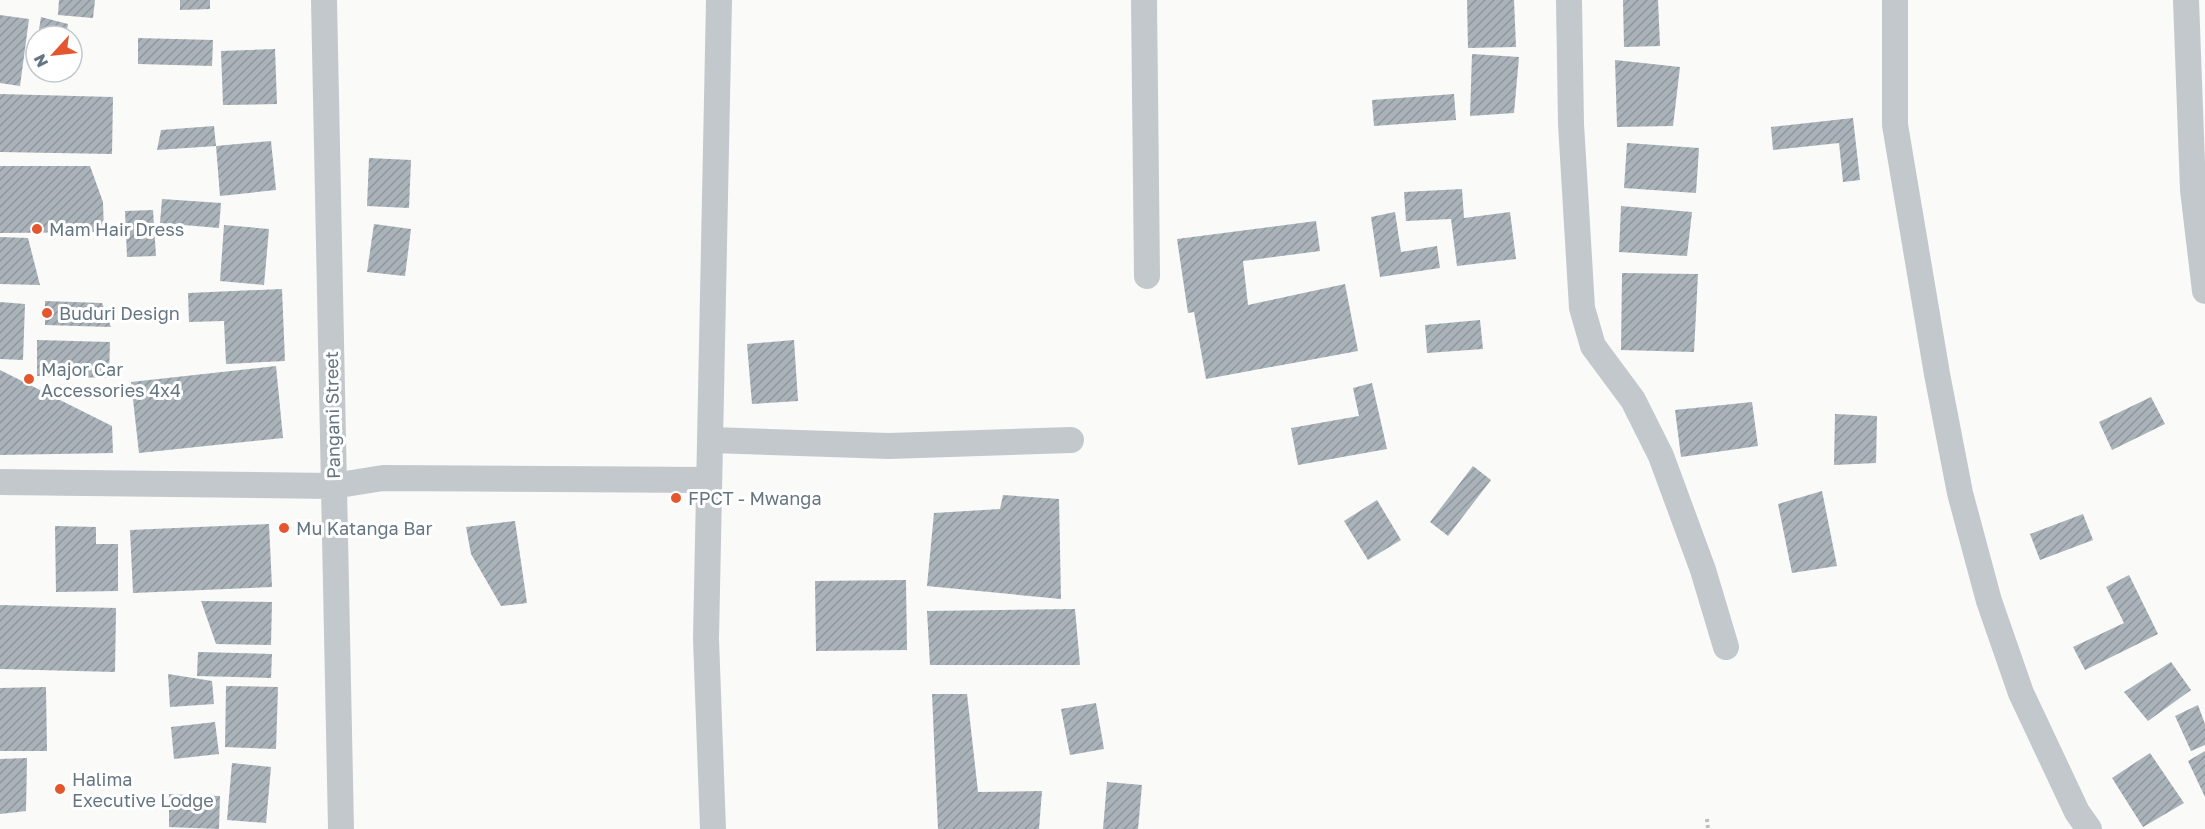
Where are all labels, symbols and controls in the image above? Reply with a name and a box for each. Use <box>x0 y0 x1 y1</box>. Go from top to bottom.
north arrow <box>24 24 84 84</box>
text: N <box>29 51 52 71</box>
place label: Mam Hair Dress <box>49 218 184 240</box>
marker: Mam Hair Dress <box>30 222 44 236</box>
place label: Buduri Design <box>59 302 180 324</box>
marker: Buduri Design <box>40 306 54 320</box>
street label: Pangani Street <box>320 351 344 479</box>
place label: Major Car Accessories 4x4 <box>41 358 181 401</box>
marker: Major Car Accessories 4x4 <box>22 372 36 386</box>
place label: FPCT - Mwanga <box>688 487 822 509</box>
marker: FPCT - Mwanga <box>669 491 683 505</box>
place label: Mu Katanga Bar <box>296 517 433 539</box>
marker: Mu Katanga Bar <box>277 521 291 535</box>
place label: Halima Executive Lodge <box>72 768 214 811</box>
marker: Halima Executive Lodge <box>53 782 67 796</box>

